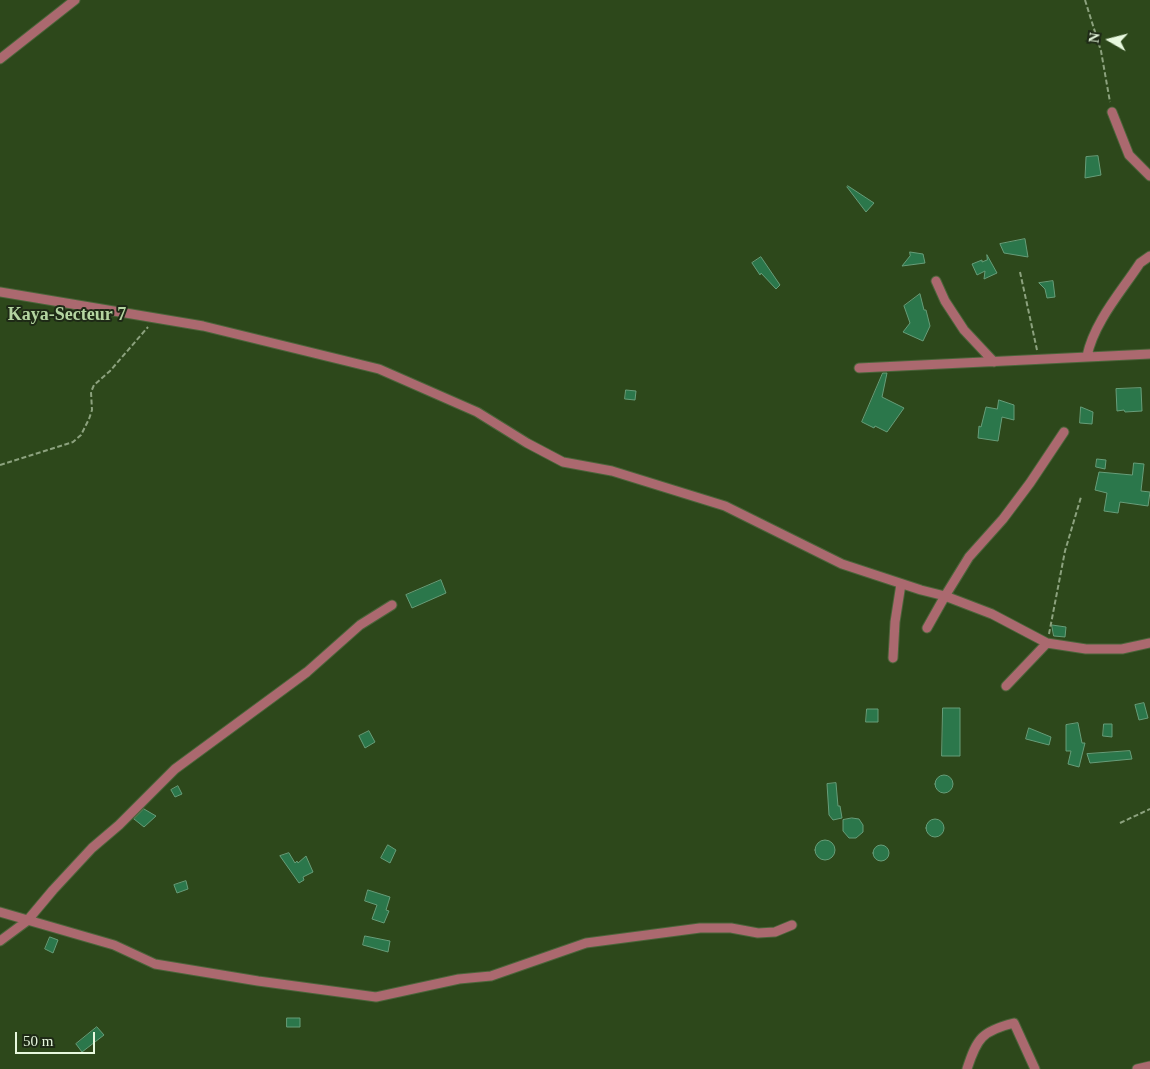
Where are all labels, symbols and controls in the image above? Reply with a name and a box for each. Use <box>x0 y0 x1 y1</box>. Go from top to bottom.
north arrow <box>1085 15 1135 65</box>
text: N <box>1087 32 1103 44</box>
district label: Kaya-Secteur 7 <box>8 304 126 326</box>
scale bar <box>18 1022 98 1054</box>
text: 50 m <box>23 1033 53 1049</box>

